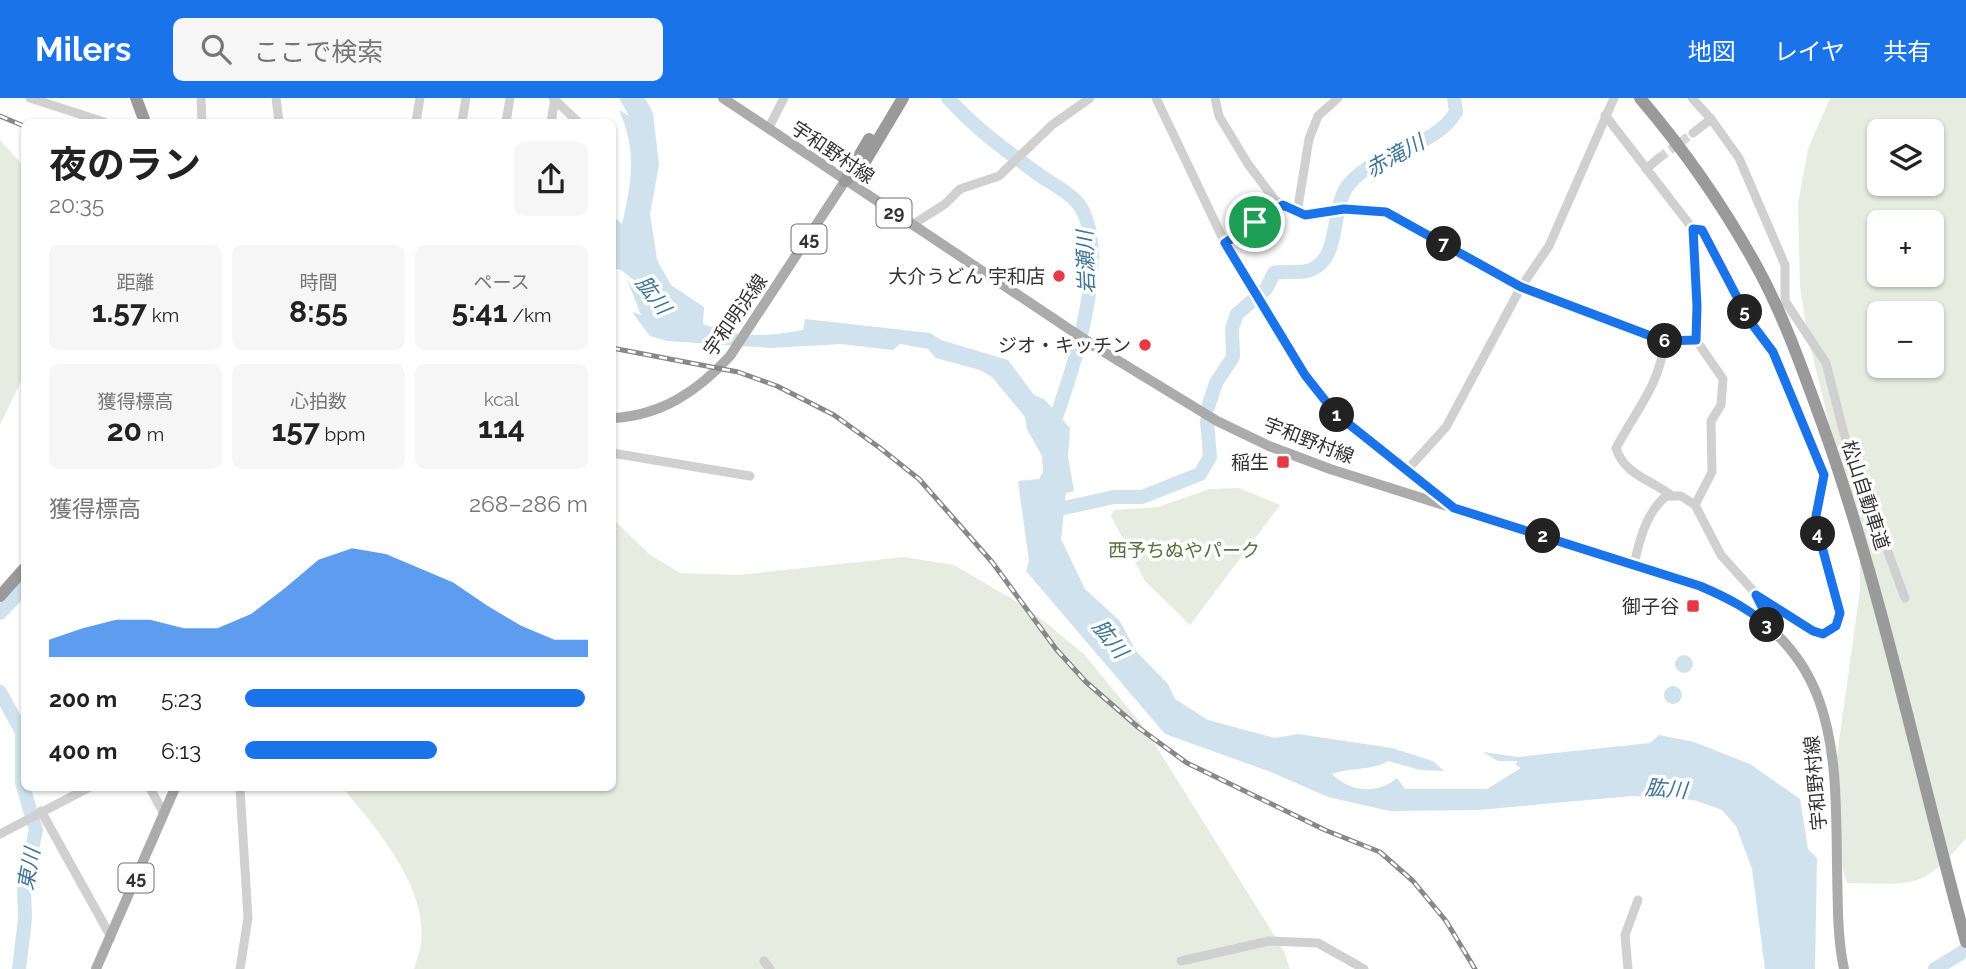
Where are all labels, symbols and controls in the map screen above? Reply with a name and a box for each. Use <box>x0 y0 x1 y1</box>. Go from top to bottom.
search box <box>173 18 663 81</box>
text: Milers <box>35 30 131 69</box>
icon: search <box>197 30 235 68</box>
text: ここで検索 <box>253 37 383 67</box>
text: 地図 <box>1688 37 1736 66</box>
text: レイヤ <box>1774 37 1845 66</box>
text: 共有 <box>1883 37 1931 66</box>
street label: 宇和野村線 <box>787 116 879 188</box>
map controls <box>1867 119 1944 378</box>
button: layers <box>1867 119 1944 196</box>
water label: 赤滝川 <box>1361 128 1430 182</box>
text: 夜のラン <box>49 142 201 187</box>
button: share <box>514 142 588 216</box>
text: 20:35 <box>49 191 104 218</box>
pin <box>1225 192 1285 252</box>
road number: 29 <box>876 198 912 228</box>
icon: arrive <box>1236 203 1274 241</box>
button: + <box>1867 210 1944 287</box>
road number: 45 <box>792 224 826 254</box>
pin: 7 <box>1426 226 1462 262</box>
water label: 岩瀬川 <box>1072 228 1099 294</box>
text: 7 <box>1438 232 1449 254</box>
place label: 大介うどん 宇和店 <box>888 265 1045 287</box>
marker: 大介うどん 宇和店 <box>1051 268 1067 284</box>
water label: 肱川 <box>631 270 677 321</box>
street label: 宇和明浜線 <box>699 270 771 360</box>
text: 距離 <box>116 271 155 293</box>
text: 時間 <box>299 271 338 293</box>
text: ペース <box>473 271 530 293</box>
text: 1.57 <box>92 294 147 329</box>
text: 8:55 <box>289 294 348 329</box>
text: 5:41 <box>452 294 508 329</box>
pin: 5 <box>1728 294 1762 330</box>
text: 5 <box>1739 300 1750 322</box>
button: − <box>1867 301 1944 378</box>
text: km <box>147 304 179 326</box>
text: /km <box>508 304 551 326</box>
pin: 6 <box>1648 324 1682 358</box>
text: 6 <box>1659 329 1670 351</box>
place label: ジオ・キッチン <box>998 334 1131 356</box>
marker: ジオ・キッチン <box>1137 337 1153 353</box>
text: kcal <box>484 388 519 410</box>
text: 獲得標高 <box>97 390 174 412</box>
text: 心拍数 <box>290 390 347 412</box>
pin: 1 <box>1320 398 1354 432</box>
text: 1 <box>1332 403 1341 425</box>
text: 114 <box>478 410 525 445</box>
text: 20 <box>107 413 142 448</box>
text: 157 <box>271 413 320 448</box>
street label: 宇和野村線 <box>1261 413 1357 467</box>
text: m <box>142 423 164 445</box>
text: bpm <box>320 423 366 445</box>
street label: 松山自動車道 <box>1838 437 1894 553</box>
place label: 稲生 <box>1231 451 1269 473</box>
marker: 稲生 <box>1275 454 1291 470</box>
text: 268–286 m <box>469 490 588 517</box>
text: 獲得標高 <box>49 495 141 522</box>
pin: 4 <box>1800 516 1836 551</box>
pin: 2 <box>1526 518 1560 554</box>
text: 4 <box>1812 522 1823 544</box>
text: 2 <box>1537 524 1548 546</box>
park label: 西予ちぬやパーク <box>1108 539 1260 561</box>
place label: 御子谷 <box>1622 595 1679 617</box>
marker: 御子谷 <box>1685 598 1701 614</box>
pin: 3 <box>1750 608 1784 642</box>
text: 3 <box>1761 613 1772 635</box>
water label: 肱川 <box>1088 614 1134 665</box>
text: 200 m <box>49 685 117 712</box>
text: 5:23 <box>161 685 202 712</box>
street label: 宇和野村線 <box>1800 735 1830 831</box>
text: 400 m <box>49 737 117 764</box>
text: 6:13 <box>161 737 201 764</box>
water label: 肱川 <box>1644 774 1690 803</box>
water label: 東川 <box>13 844 45 892</box>
road number: 45 <box>118 864 154 892</box>

